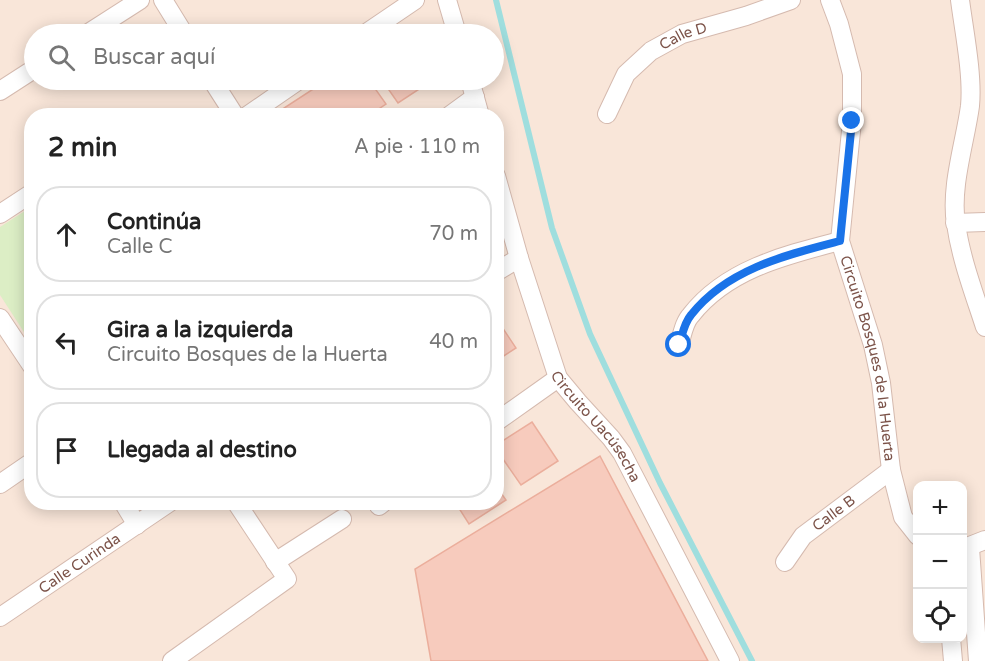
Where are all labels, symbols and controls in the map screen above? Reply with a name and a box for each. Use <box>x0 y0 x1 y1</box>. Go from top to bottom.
street label: Calle D <box>656 18 709 54</box>
search box <box>24 24 504 90</box>
icon: search <box>45 41 78 74</box>
text: Buscar aquí <box>93 44 215 70</box>
route end <box>838 107 864 133</box>
text: 2 min <box>48 132 117 163</box>
text: A pie · 110 m <box>354 135 480 159</box>
text: Continúa <box>107 209 201 235</box>
icon: ahead <box>50 218 83 251</box>
text: 70 m <box>429 222 478 246</box>
text: Calle C <box>107 235 173 259</box>
street label: Circuito Bosques de la Huerta <box>836 253 899 462</box>
text: Gira a la izquierda <box>107 317 293 343</box>
icon: left <box>50 326 83 359</box>
text: 40 m <box>429 330 478 354</box>
route start <box>665 331 691 357</box>
text: Circuito Bosques de la Huerta <box>107 343 388 367</box>
street label: Circuito Uacúsecha <box>547 369 645 485</box>
icon: arrive <box>50 434 83 467</box>
text: Llegada al destino <box>107 437 297 463</box>
map controls <box>913 481 967 643</box>
button: + <box>913 481 967 535</box>
street label: Calle B <box>809 491 859 535</box>
street label: Calle Curinda <box>35 529 124 597</box>
button: − <box>913 535 967 589</box>
button: locate <box>913 589 967 643</box>

